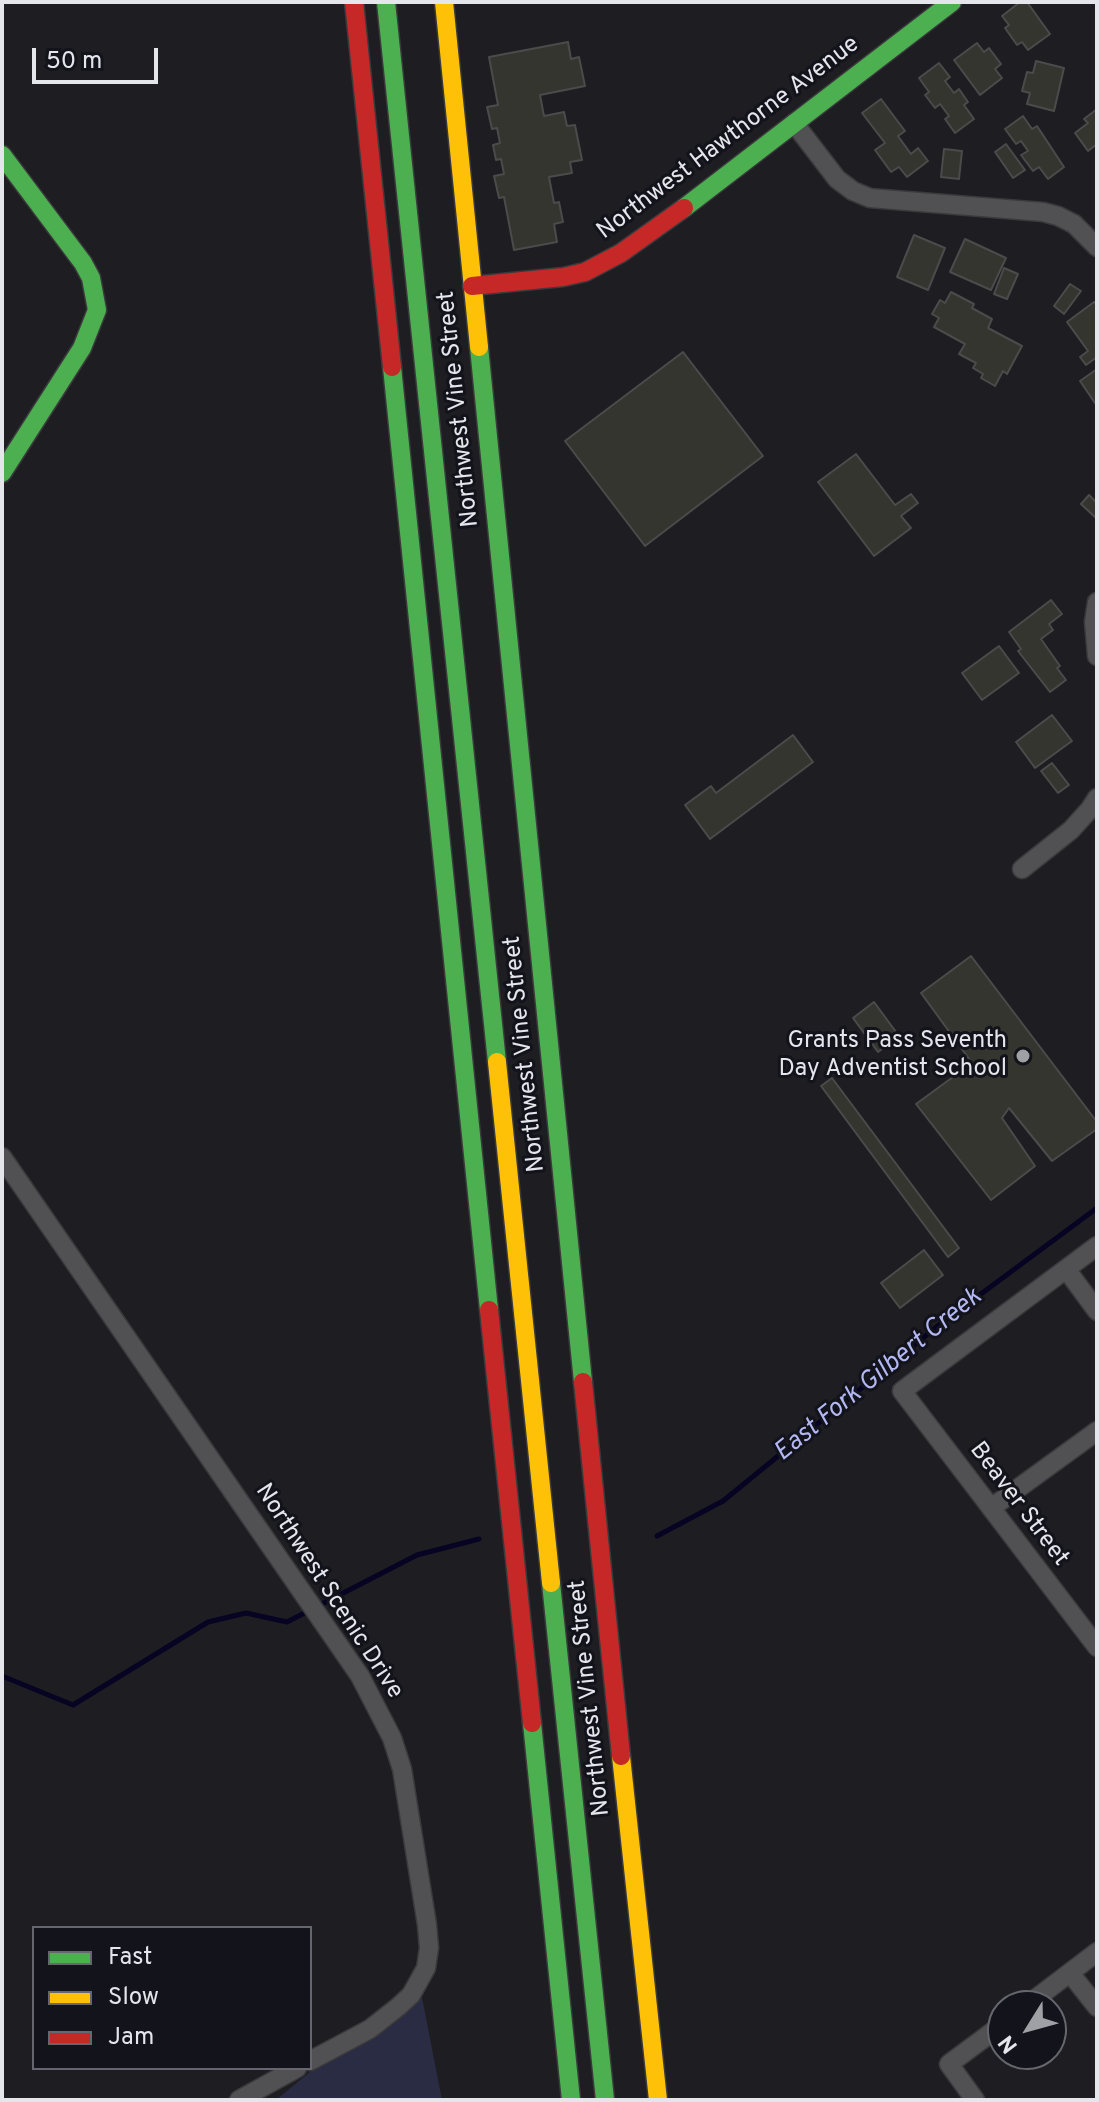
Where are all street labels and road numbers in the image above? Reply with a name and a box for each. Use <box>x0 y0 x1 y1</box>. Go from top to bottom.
street label: Northwest Hawthorne Avenue <box>592 31 866 247</box>
street label: Northwest Vine Street <box>433 289 487 529</box>
street label: Northwest Vine Street <box>499 934 553 1174</box>
street label: Beaver Street <box>962 1437 1074 1573</box>
street label: Northwest Scenic Drive <box>248 1479 408 1705</box>
street label: Northwest Vine Street <box>564 1578 618 1818</box>

